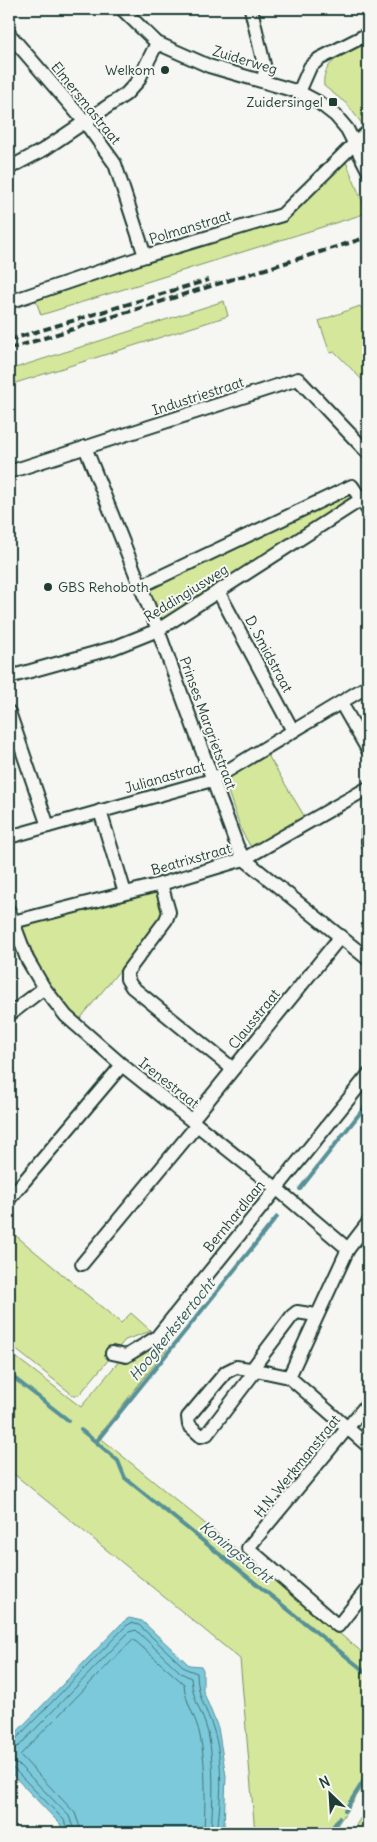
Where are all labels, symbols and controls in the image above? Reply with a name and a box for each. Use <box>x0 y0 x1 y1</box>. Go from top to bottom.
street label: Zuiderweg <box>210 42 280 78</box>
street label: Elmersmastraat <box>47 58 125 148</box>
place label: Welkom <box>105 61 155 79</box>
marker: Welkom <box>159 64 171 76</box>
place label: Zuidersingel <box>247 93 323 111</box>
marker: Zuidersingel <box>327 96 339 108</box>
street label: Polmanstraat <box>147 206 233 248</box>
street label: Industriestraat <box>150 373 246 419</box>
street label: Reddingiusweg <box>141 560 231 626</box>
place label: GBS Rehoboth <box>58 578 149 596</box>
marker: GBS Rehoboth <box>42 581 54 593</box>
street label: D. Smidstraat <box>241 612 297 696</box>
street label: Prinses Margrietstraat <box>176 654 240 792</box>
street label: Julianastraat <box>123 757 208 797</box>
street label: Beatrixstraat <box>149 839 233 879</box>
street label: Clausstraat <box>224 985 284 1053</box>
street label: Irenestraat <box>135 1054 203 1112</box>
street label: Bernhardlaan <box>199 1176 269 1256</box>
water label: Hoogkerkstertocht <box>125 1273 220 1385</box>
street label: H.N. Werkmanstraat <box>250 1411 344 1521</box>
water label: Koningstocht <box>196 1516 278 1588</box>
north arrow <box>304 1770 354 1820</box>
text: N <box>316 1772 333 1792</box>

